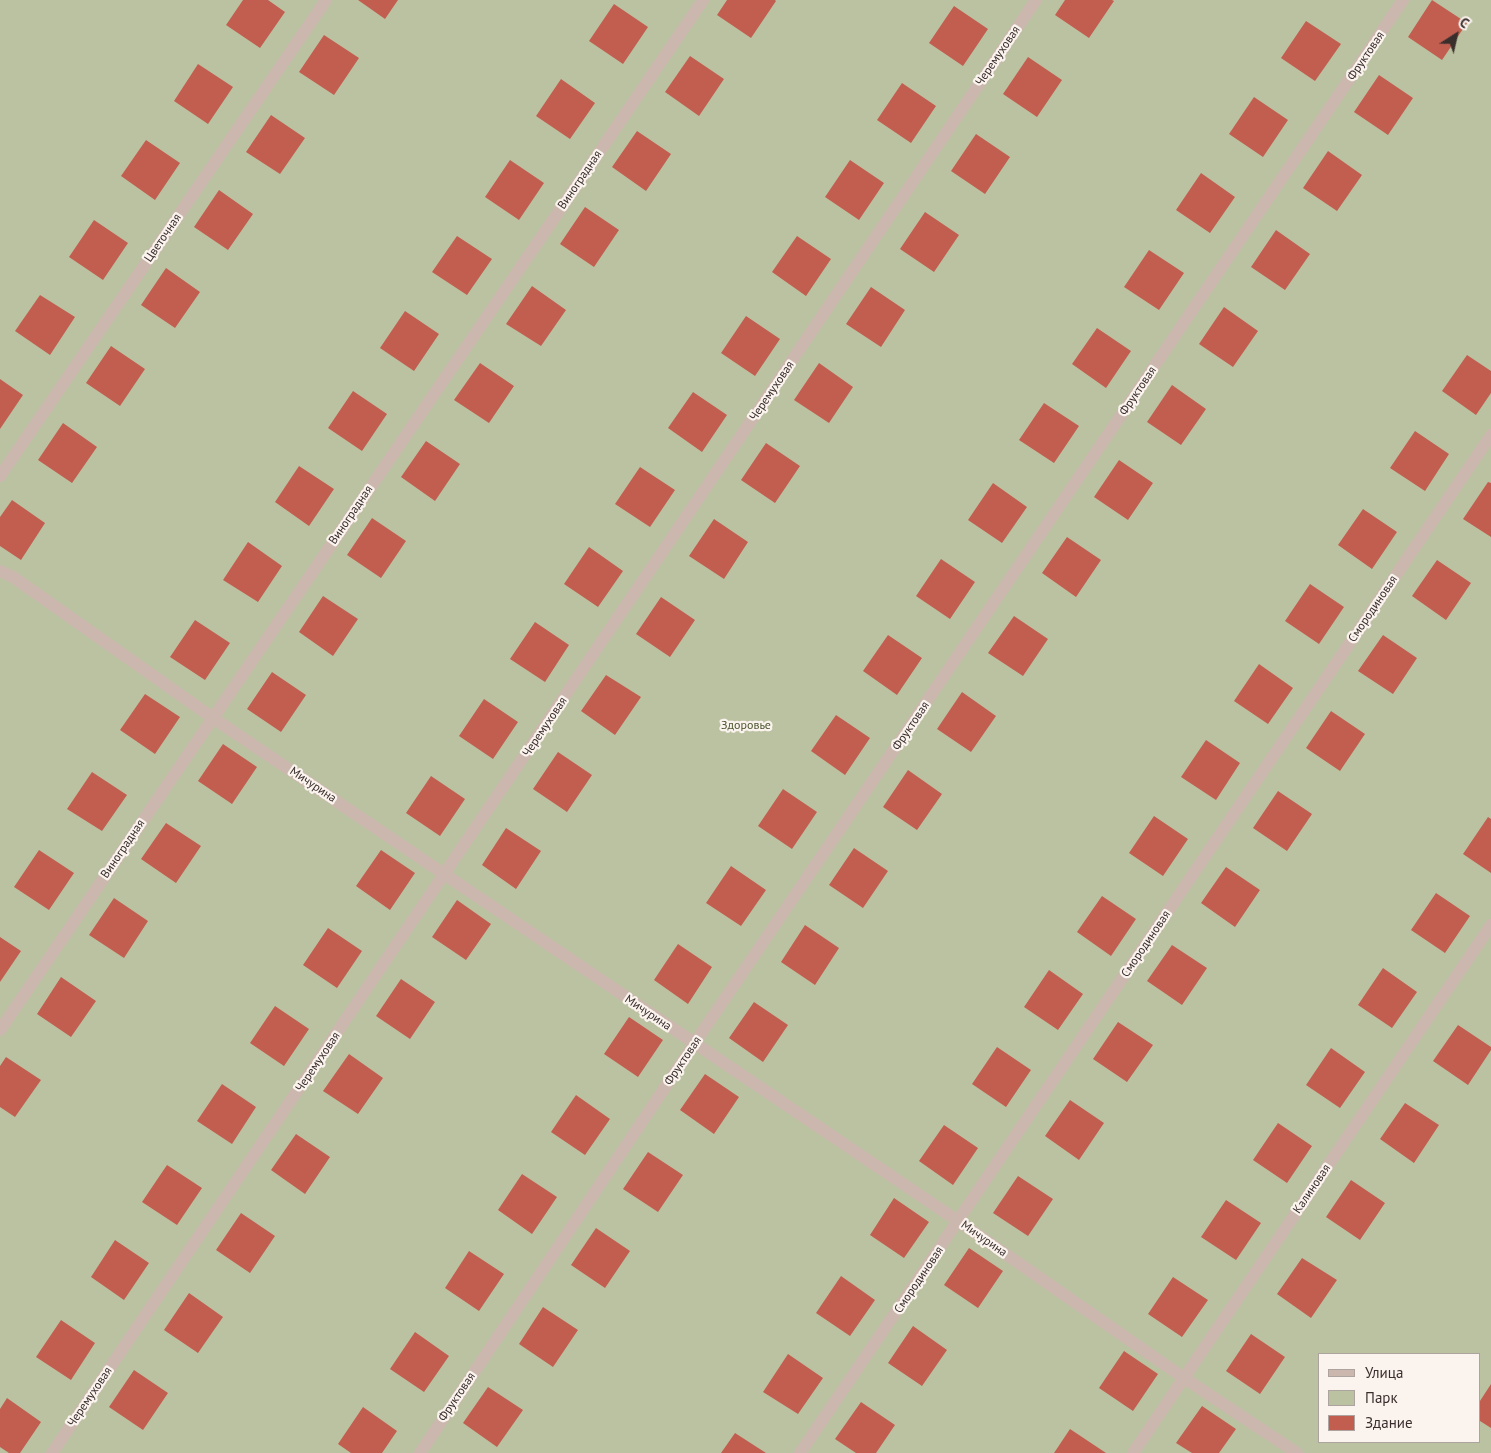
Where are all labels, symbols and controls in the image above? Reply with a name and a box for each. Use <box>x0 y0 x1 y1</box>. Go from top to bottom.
north arrow <box>1431 10 1481 60</box>
text: С <box>1456 13 1473 32</box>
street label: Черемуховая <box>973 23 1023 89</box>
street label: Фруктовая <box>1344 29 1388 83</box>
street label: Виноградная <box>555 148 605 212</box>
street label: Цветочная <box>142 211 184 265</box>
street label: Черемуховая <box>747 358 797 424</box>
street label: Фруктовая <box>1116 364 1160 418</box>
street label: Виноградная <box>326 483 376 547</box>
street label: Смородиновая <box>1345 573 1401 645</box>
street label: Черемуховая <box>520 694 570 760</box>
street label: Фруктовая <box>889 699 933 753</box>
park label: Здоровье <box>721 719 771 733</box>
street label: Мичурина <box>287 764 339 806</box>
street label: Виноградная <box>98 817 148 881</box>
street label: Смородиновая <box>1118 908 1174 980</box>
street label: Мичурина <box>622 992 674 1034</box>
street label: Черемуховая <box>293 1029 343 1095</box>
street label: Фруктовая <box>661 1034 705 1088</box>
street label: Калиновая <box>1290 1162 1334 1216</box>
street label: Мичурина <box>958 1218 1010 1260</box>
street label: Смородиновая <box>891 1244 947 1316</box>
legend <box>1318 1353 1481 1443</box>
text: Улица <box>1365 1363 1403 1382</box>
street label: Черемуховая <box>65 1364 115 1430</box>
street label: Фруктовая <box>435 1370 479 1424</box>
text: Парк <box>1365 1388 1398 1407</box>
text: Здание <box>1365 1413 1413 1432</box>

